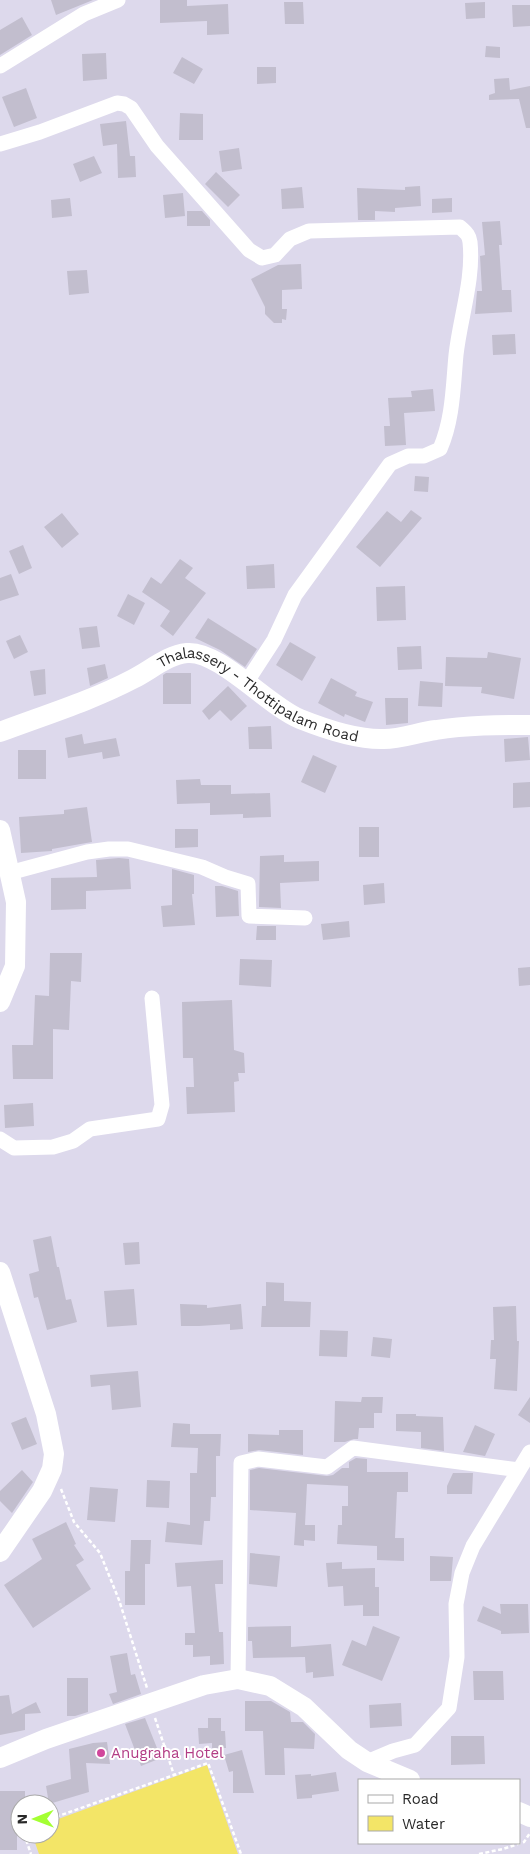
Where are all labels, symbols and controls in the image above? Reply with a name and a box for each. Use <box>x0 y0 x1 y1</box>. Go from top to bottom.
street label: Thalassery - Thottipalam Road <box>154 644 360 746</box>
place label: Anugraha Hotel <box>111 1744 224 1762</box>
marker: Anugraha Hotel <box>95 1747 107 1759</box>
legend <box>358 1779 520 1844</box>
text: Road <box>402 1790 439 1808</box>
north arrow <box>10 1794 60 1844</box>
text: N <box>14 1814 30 1825</box>
text: Water <box>402 1815 445 1833</box>

